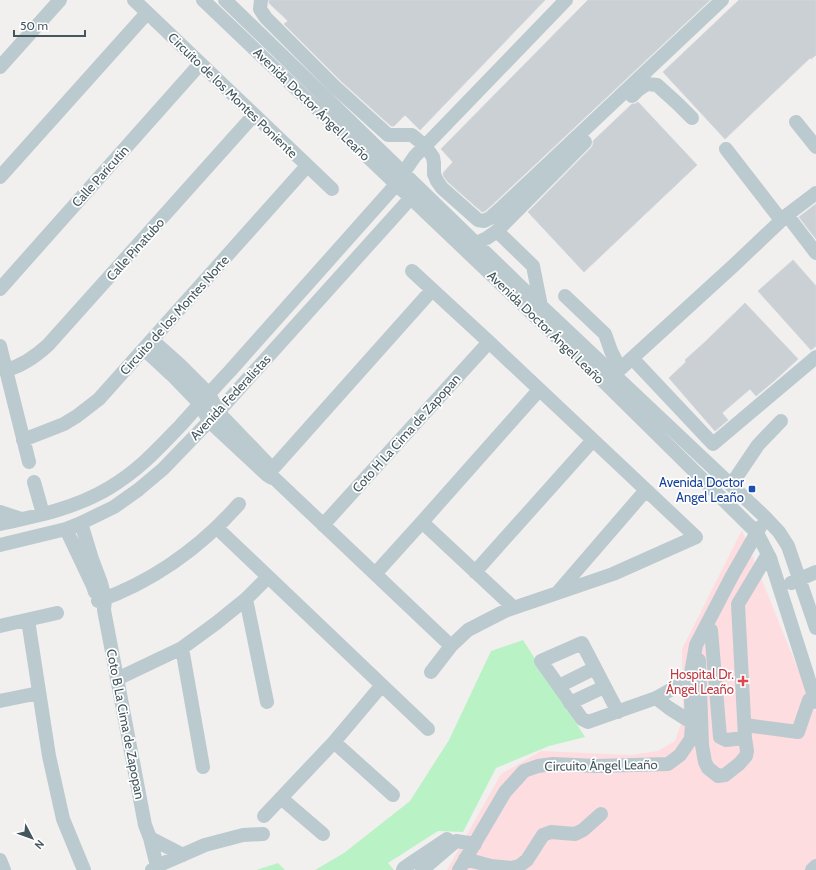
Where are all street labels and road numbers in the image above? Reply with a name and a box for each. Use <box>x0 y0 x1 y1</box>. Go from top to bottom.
street label: Circuito de los Montes Poniente <box>165 29 301 161</box>
street label: Avenida Doctor Ángel Leaño <box>250 43 374 164</box>
street label: Calle Paricutin <box>68 142 132 210</box>
street label: Calle Pinatubo <box>103 214 167 284</box>
street label: Circuito de los Montes Norte <box>116 252 232 378</box>
street label: Avenida Doctor Ángel Leaño <box>484 266 608 387</box>
street label: Avenida Federalistas <box>186 350 274 443</box>
street label: Coto H La Cima de Zapopan <box>349 370 463 496</box>
street label: Coto B La Cima de Zapopan <box>104 648 148 800</box>
street label: Circuito Ángel Leaño <box>544 755 658 774</box>

